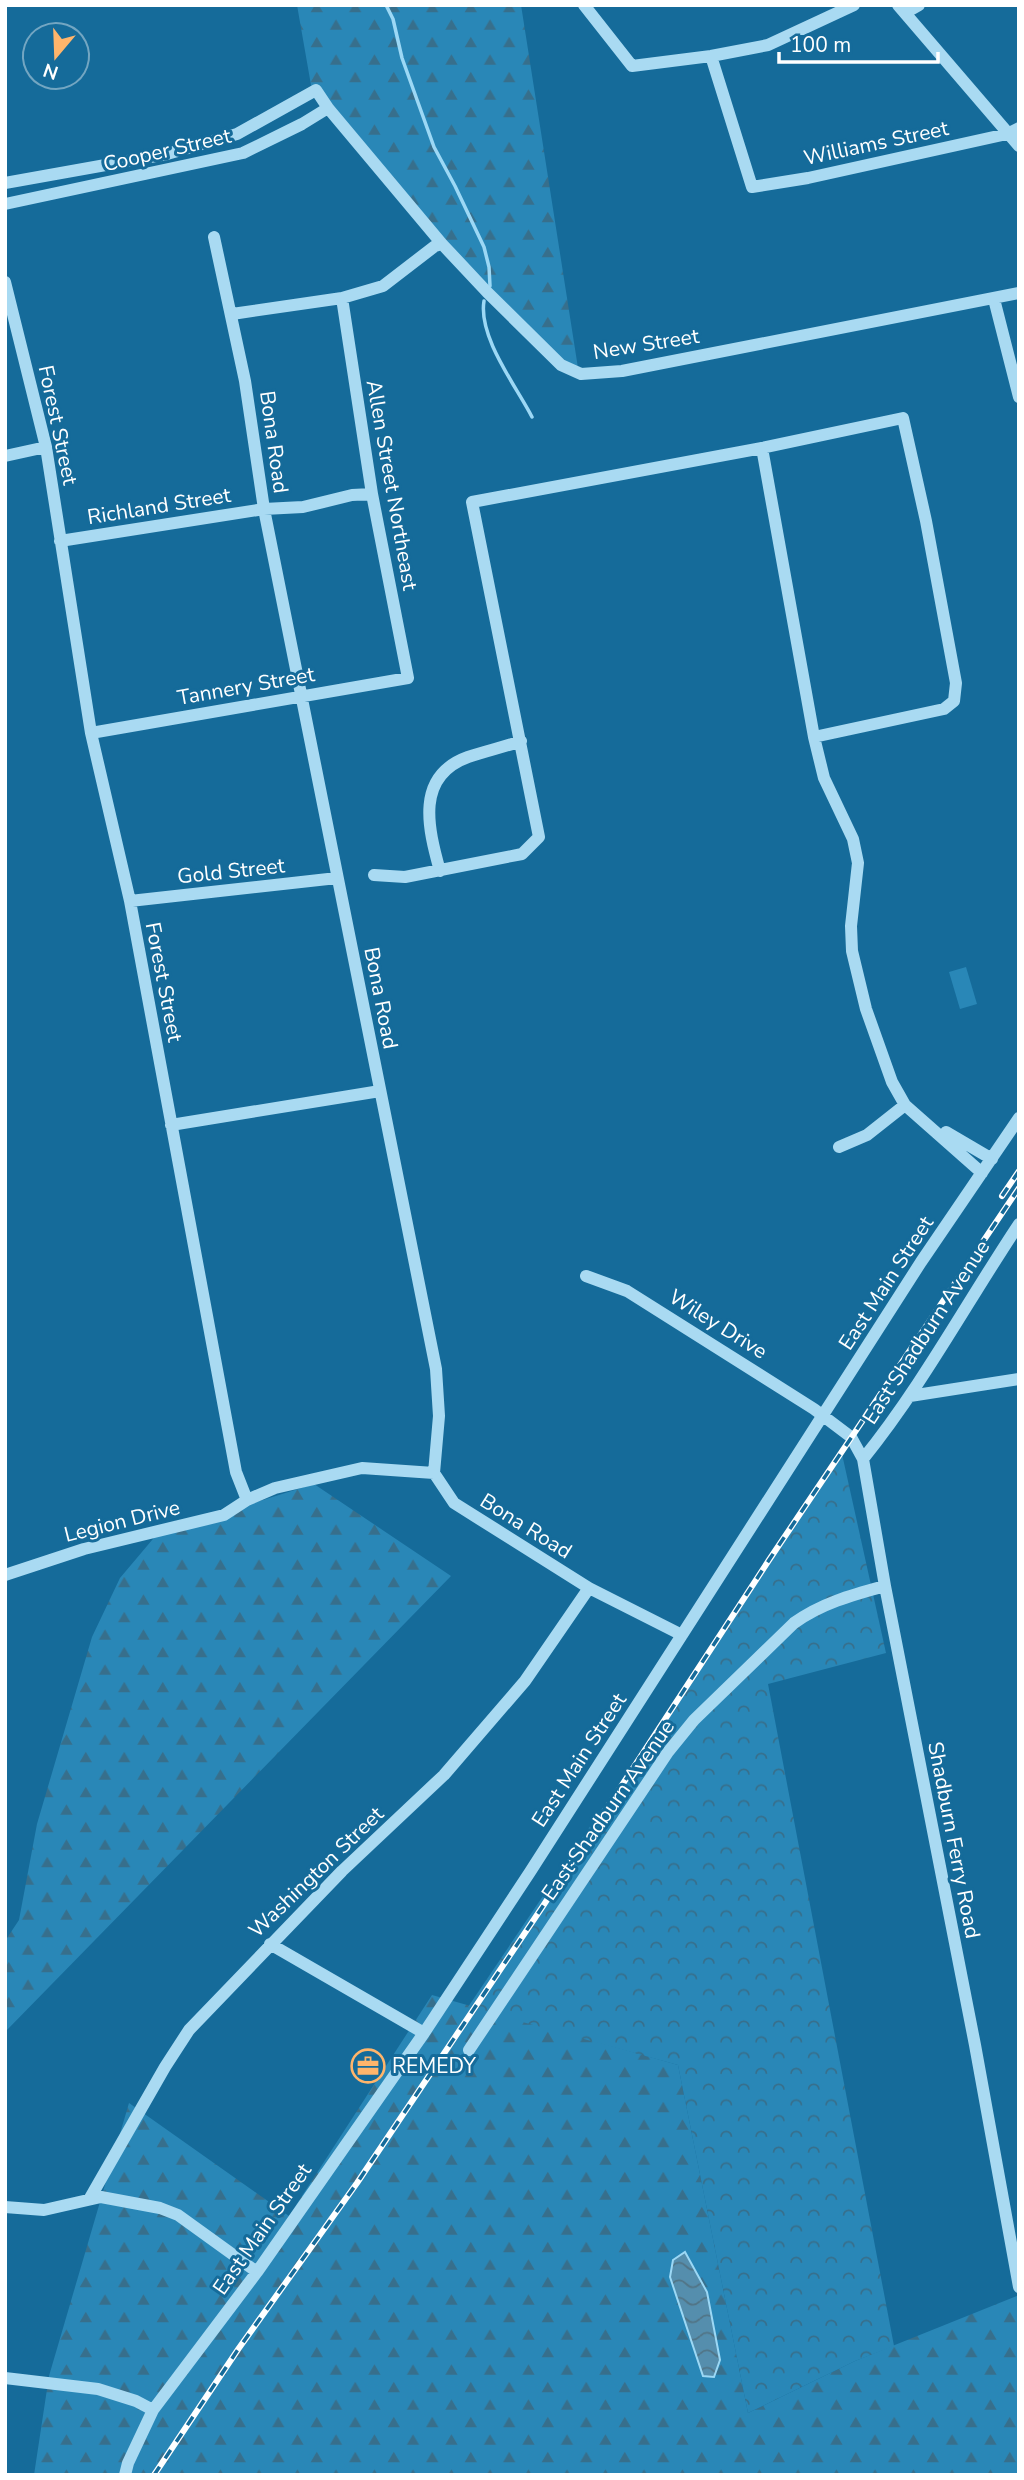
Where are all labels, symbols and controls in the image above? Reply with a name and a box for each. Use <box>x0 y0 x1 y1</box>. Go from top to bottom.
north arrow <box>21 21 91 91</box>
scale bar <box>779 21 938 65</box>
text: 100 m <box>790 31 851 59</box>
text: N <box>40 57 62 86</box>
street label: Williams Street <box>801 114 952 172</box>
street label: Cooper Street <box>100 122 234 178</box>
street label: New Street <box>591 322 702 366</box>
street label: Forest Street <box>32 363 84 488</box>
street label: Allen Street Northeast <box>360 378 424 593</box>
street label: Bona Road <box>253 389 295 495</box>
street label: Richland Street <box>85 481 233 531</box>
street label: Tannery Street <box>175 660 317 712</box>
street label: Gold Street <box>176 851 287 891</box>
street label: Forest Street <box>139 920 189 1045</box>
street label: Bona Road <box>357 945 405 1051</box>
street label: East Main Street <box>832 1210 940 1355</box>
street label: East Shadburn Avenue <box>856 1234 996 1430</box>
street label: Wiley Drive <box>663 1283 773 1365</box>
street label: Bona Road <box>475 1487 577 1565</box>
street label: Legion Drive <box>61 1493 183 1549</box>
street label: East Main Street <box>525 1687 633 1832</box>
street label: East Shadburn Avenue <box>535 1714 681 1906</box>
street label: Shadburn Ferry Road <box>921 1739 987 1941</box>
street label: Washington Street <box>242 1800 390 1944</box>
office icon: REMEDY <box>349 2047 387 2085</box>
place label: REMEDY <box>392 2052 476 2080</box>
street label: East Main Street <box>206 2157 318 2300</box>

